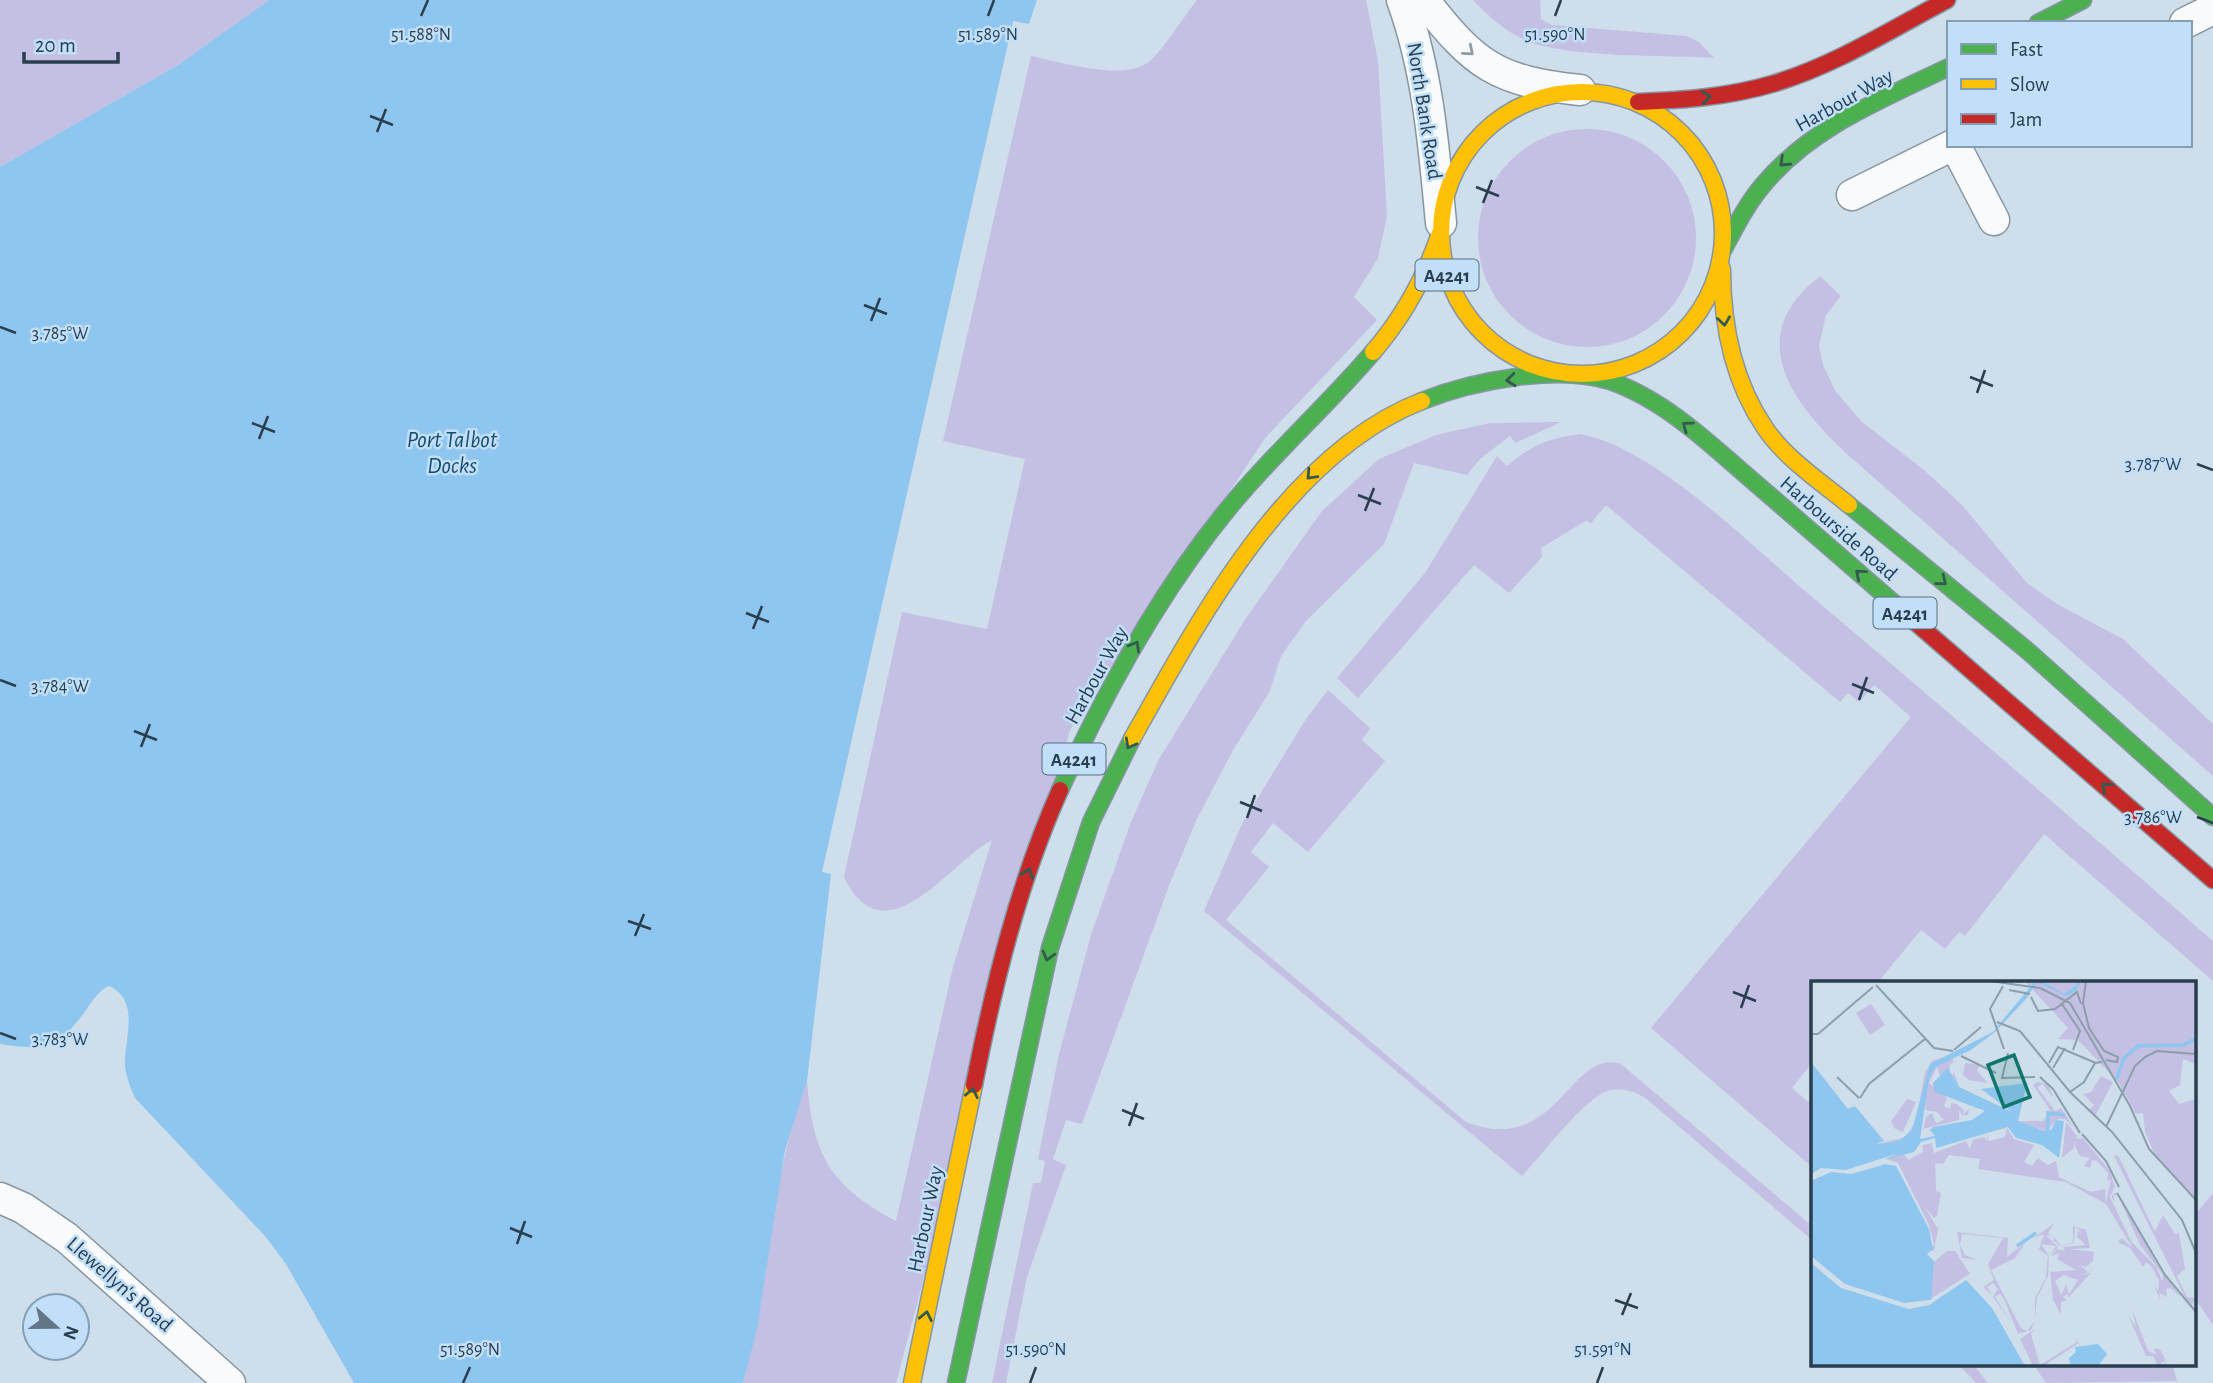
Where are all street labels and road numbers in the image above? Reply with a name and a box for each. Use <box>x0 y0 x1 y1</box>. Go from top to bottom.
street label: North Bank Road <box>1403 41 1446 181</box>
street label: Harbour Way <box>1792 65 1897 136</box>
road number: A4241 <box>1416 260 1478 290</box>
street label: Harbourside Road <box>1776 472 1901 585</box>
road number: A4241 <box>1874 598 1937 628</box>
street label: Harbour Way <box>1061 623 1132 728</box>
road number: A4241 <box>1042 744 1106 774</box>
street label: Harbour Way <box>904 1164 947 1274</box>
street label: Llewellyn's Road <box>63 1233 177 1336</box>

